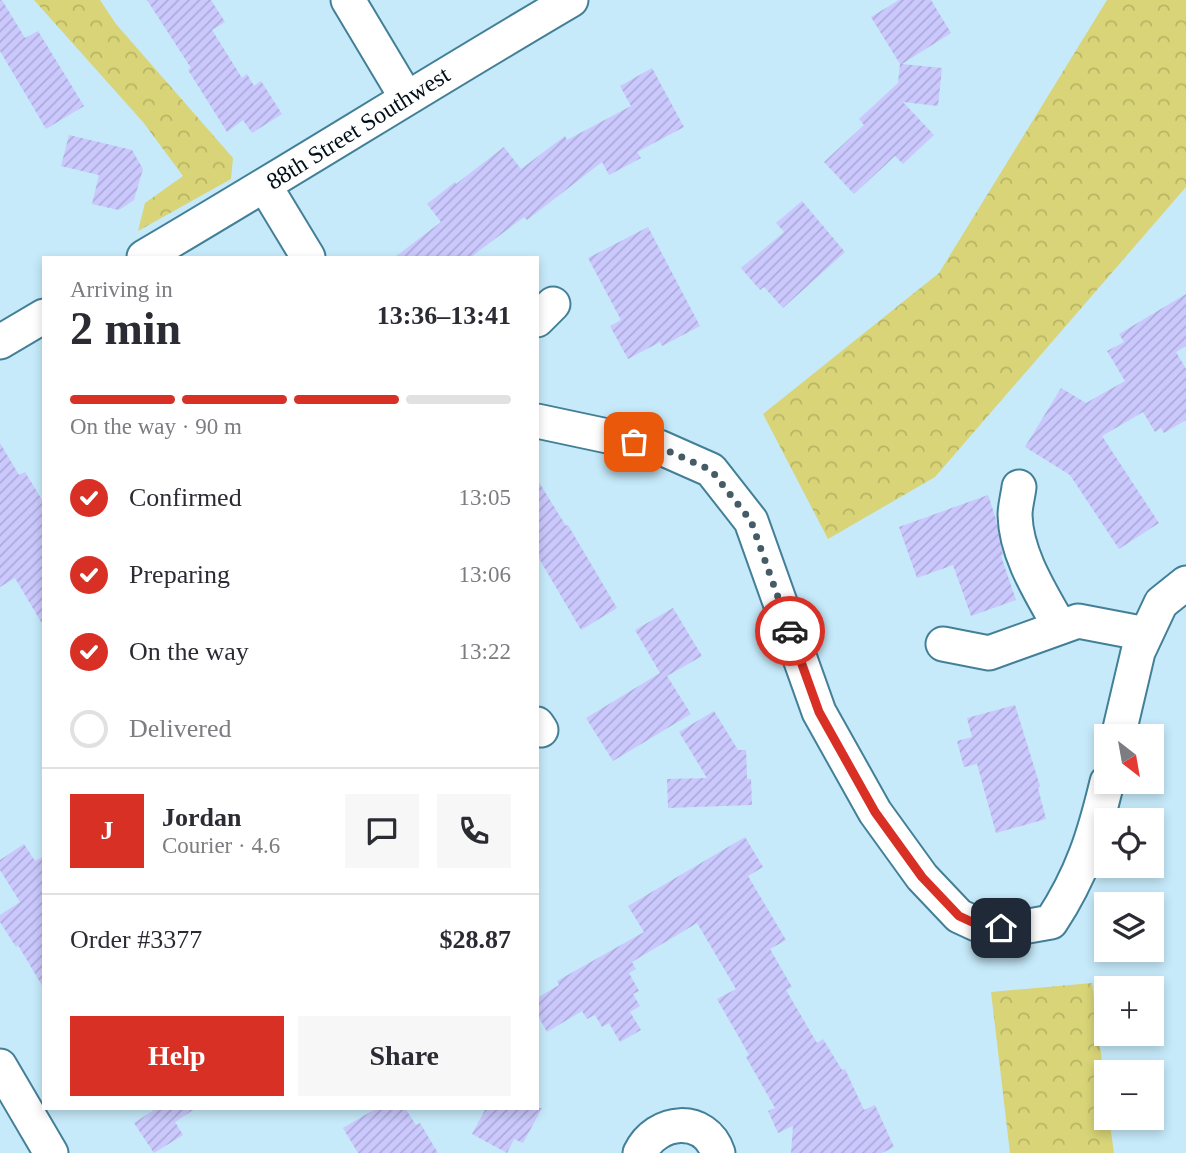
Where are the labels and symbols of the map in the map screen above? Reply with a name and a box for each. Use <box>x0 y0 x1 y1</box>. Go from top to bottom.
street label: 88th Street Southwest <box>262 61 454 195</box>
pin <box>604 412 664 472</box>
courier <box>755 596 825 666</box>
north arrow <box>1094 724 1164 794</box>
pin <box>971 898 1031 958</box>

